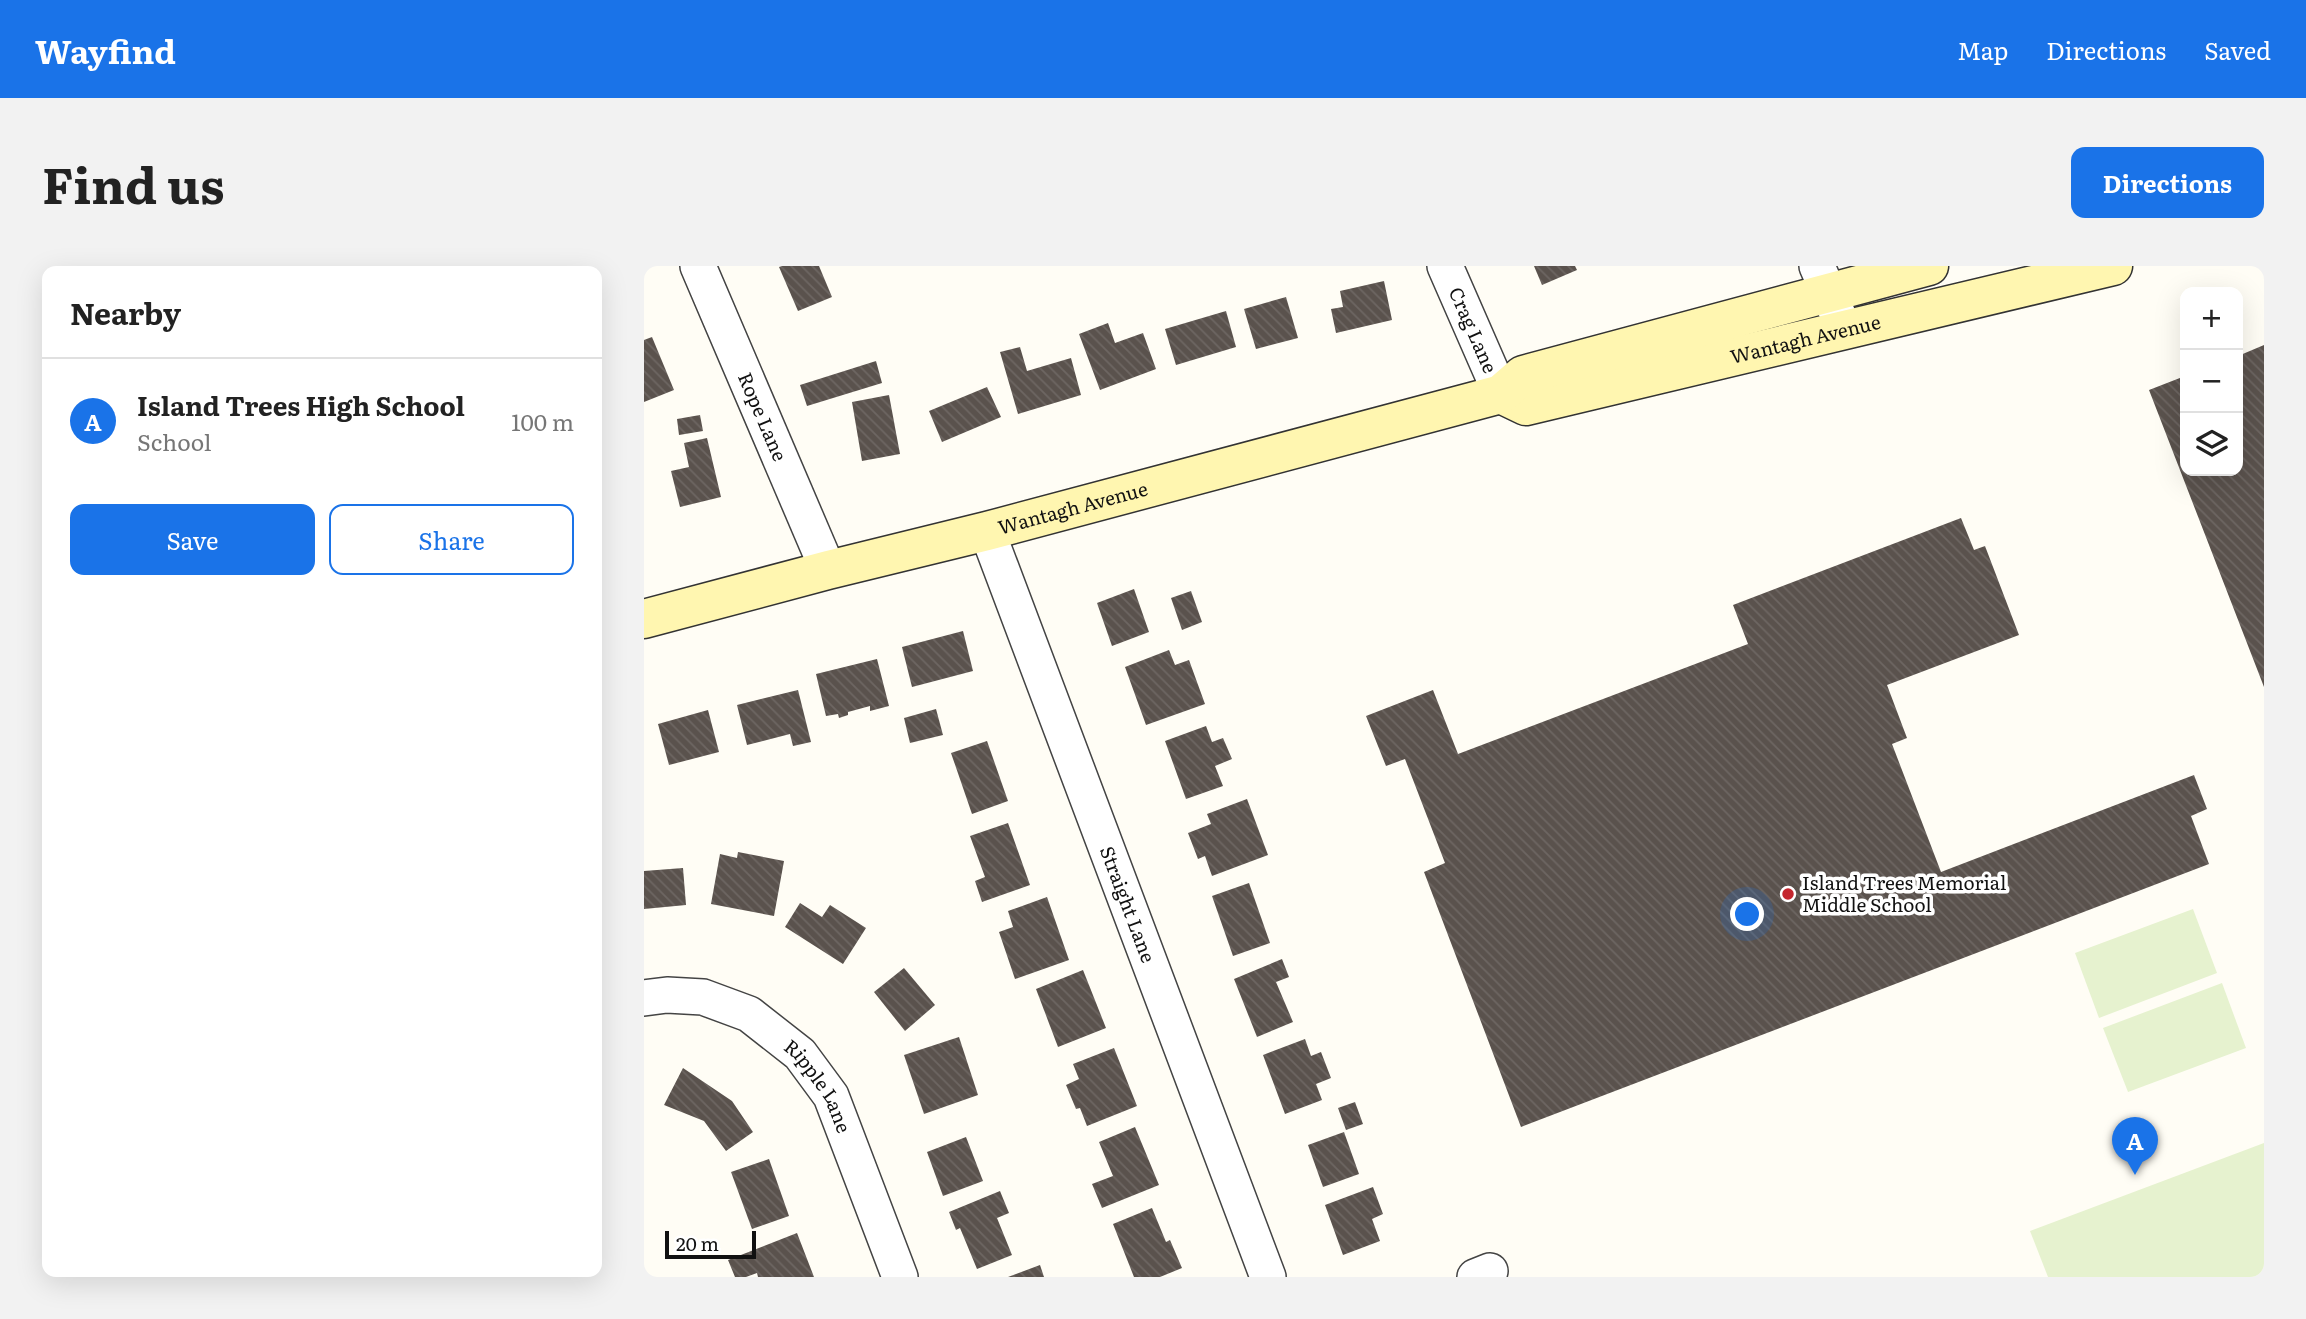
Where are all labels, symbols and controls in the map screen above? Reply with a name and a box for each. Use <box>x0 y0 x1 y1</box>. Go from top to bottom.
text: Wayfind <box>35 25 176 74</box>
text: Map <box>1957 32 2008 67</box>
text: Directions <box>2046 32 2166 67</box>
text: Saved <box>2204 32 2271 67</box>
text: Find us <box>42 146 225 219</box>
button: Directions <box>2071 147 2264 218</box>
street label: Crag Lane <box>1443 282 1505 377</box>
map controls <box>2180 287 2243 476</box>
button: + <box>2180 287 2243 350</box>
text: Nearby <box>70 290 181 334</box>
street label: Wantagh Avenue <box>1727 307 1883 370</box>
button: − <box>2180 350 2243 413</box>
street label: Rope Lane <box>732 368 795 465</box>
text: Island Trees High School <box>137 385 465 424</box>
text: A <box>84 404 102 438</box>
text: 100 m <box>511 404 574 438</box>
button: layers <box>2180 413 2243 476</box>
text: School <box>137 424 211 458</box>
street label: Wantagh Avenue <box>995 474 1151 540</box>
button: Save <box>70 504 315 575</box>
button: Share <box>329 504 574 575</box>
street label: Straight Lane <box>1094 842 1163 966</box>
place label: Island Trees Memorial Middle School <box>1802 868 2006 918</box>
marker: Island Trees Memorial Middle School <box>1780 886 1796 902</box>
your location <box>1730 897 1764 931</box>
street label: Ripple Lane <box>779 1032 859 1137</box>
pin: A <box>2112 1117 2158 1175</box>
scale bar <box>665 1228 756 1260</box>
text: 20 m <box>676 1229 719 1257</box>

